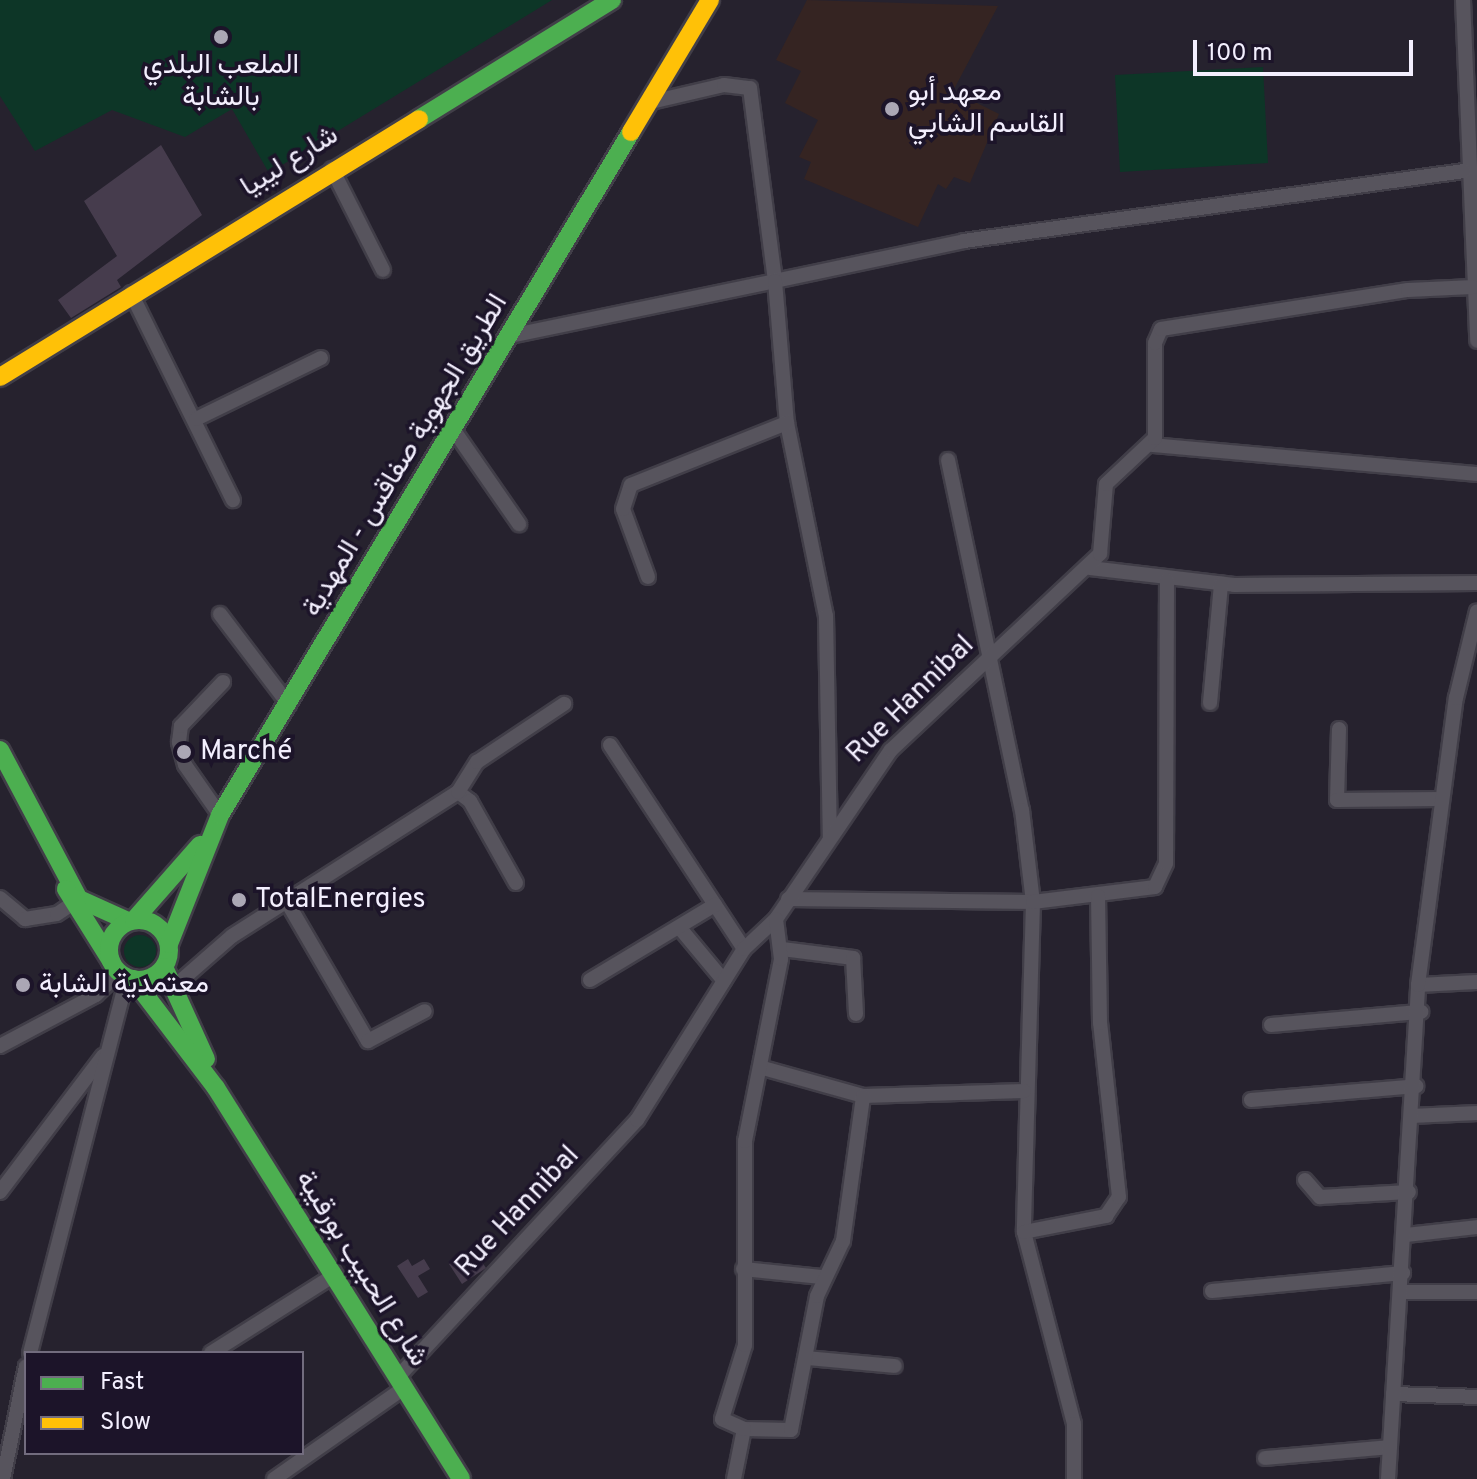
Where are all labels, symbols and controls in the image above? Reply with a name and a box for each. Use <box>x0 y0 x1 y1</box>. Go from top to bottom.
scale bar <box>1197 24 1417 74</box>
marker: الملعب البلدي بالشابة <box>212 28 230 46</box>
text: 100 m <box>1207 39 1273 69</box>
place label: الملعب البلدي بالشابة <box>143 49 299 115</box>
place label: معهد أبو القاسم الشابي <box>908 76 1065 142</box>
marker: معهد أبو القاسم الشابي <box>883 100 901 118</box>
street label: شارع ليبيا <box>235 119 345 205</box>
street label: الطريق الجهوية صفاقس - المهدية <box>296 289 516 623</box>
street label: Rue Hannibal <box>840 629 982 771</box>
place label: Marché <box>200 735 292 769</box>
marker: Marché <box>175 743 193 761</box>
place label: TotalEnergies <box>255 883 426 917</box>
marker: TotalEnergies <box>230 891 248 909</box>
place label: معتمدية الشابة <box>39 968 209 1002</box>
marker: معتمدية الشابة <box>14 976 32 994</box>
street label: Rue Hannibal <box>449 1140 587 1284</box>
street label: شارع الحبيب بورقيبة <box>287 1165 435 1373</box>
legend <box>24 1351 304 1455</box>
text: Fast <box>100 1368 144 1398</box>
text: Slow <box>100 1408 151 1438</box>

